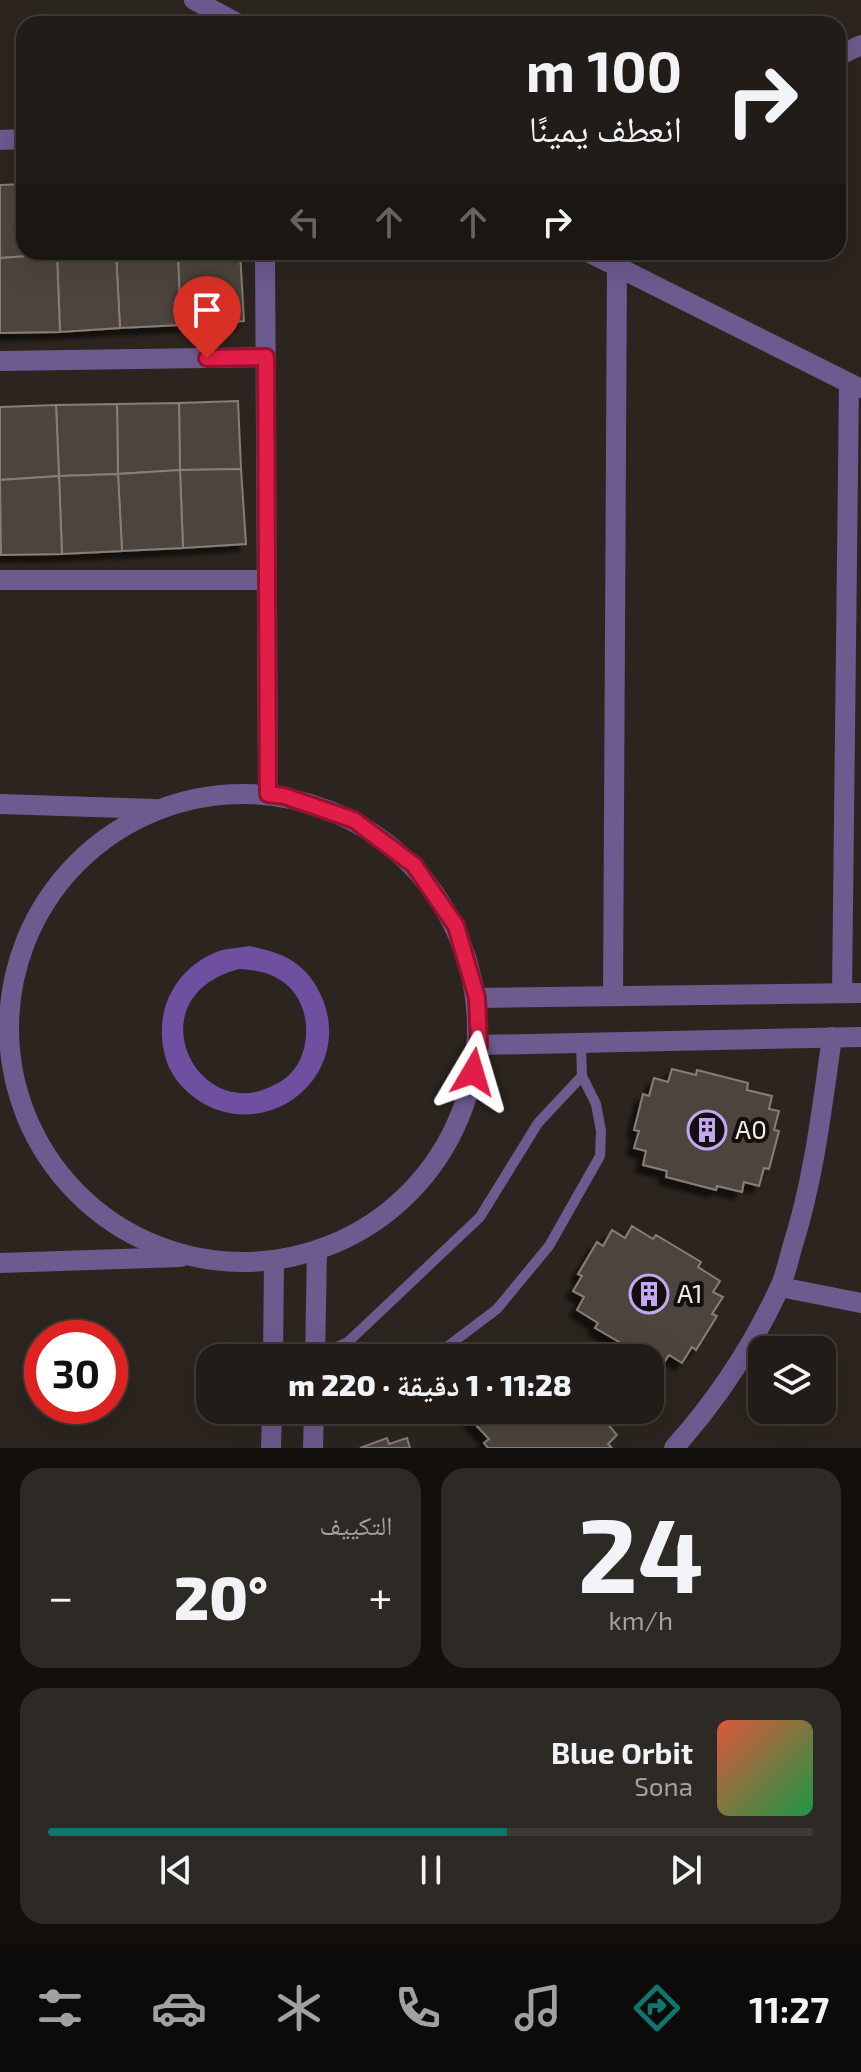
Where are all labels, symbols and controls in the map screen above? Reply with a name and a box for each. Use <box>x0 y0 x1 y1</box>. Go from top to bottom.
text: 100 m <box>526 36 682 103</box>
icon: right <box>710 48 814 152</box>
text: انعطف يمينًا <box>529 106 682 149</box>
icon: left <box>283 200 327 244</box>
icon: ahead <box>367 200 411 244</box>
icon: ahead <box>451 200 495 244</box>
icon: right <box>535 200 579 244</box>
pin <box>173 276 241 358</box>
icon: arrive <box>185 288 229 332</box>
position arrow <box>431 1030 515 1114</box>
building icon: A0 <box>686 1109 728 1151</box>
place label: A0 <box>735 1113 767 1144</box>
building icon: A1 <box>628 1273 670 1315</box>
place label: A1 <box>677 1277 703 1308</box>
speed limit sign: 30 <box>24 1320 128 1424</box>
map controls <box>748 1336 836 1424</box>
button: layers <box>748 1336 836 1424</box>
text: 11:28 · 1 دقيقة · 220 m <box>288 1366 572 1402</box>
text: 24 <box>577 1489 704 1614</box>
text: التكييف <box>320 1509 393 1540</box>
text: 20° <box>174 1560 268 1632</box>
text: − <box>48 1569 74 1622</box>
text: + <box>368 1569 392 1622</box>
text: km/h <box>608 1604 673 1635</box>
text: Blue Orbit <box>551 1734 693 1770</box>
text: Sona <box>634 1770 693 1801</box>
icon: previous <box>154 1848 198 1892</box>
icon: pause <box>409 1848 453 1892</box>
icon: next <box>664 1848 708 1892</box>
icon: filters <box>32 1980 88 2036</box>
icon: car <box>151 1980 207 2036</box>
icon: climate <box>271 1980 327 2036</box>
icon: phone <box>390 1980 446 2036</box>
icon: music <box>510 1980 566 2036</box>
icon: directions <box>629 1980 685 2036</box>
text: 11:27 <box>749 1987 829 2030</box>

